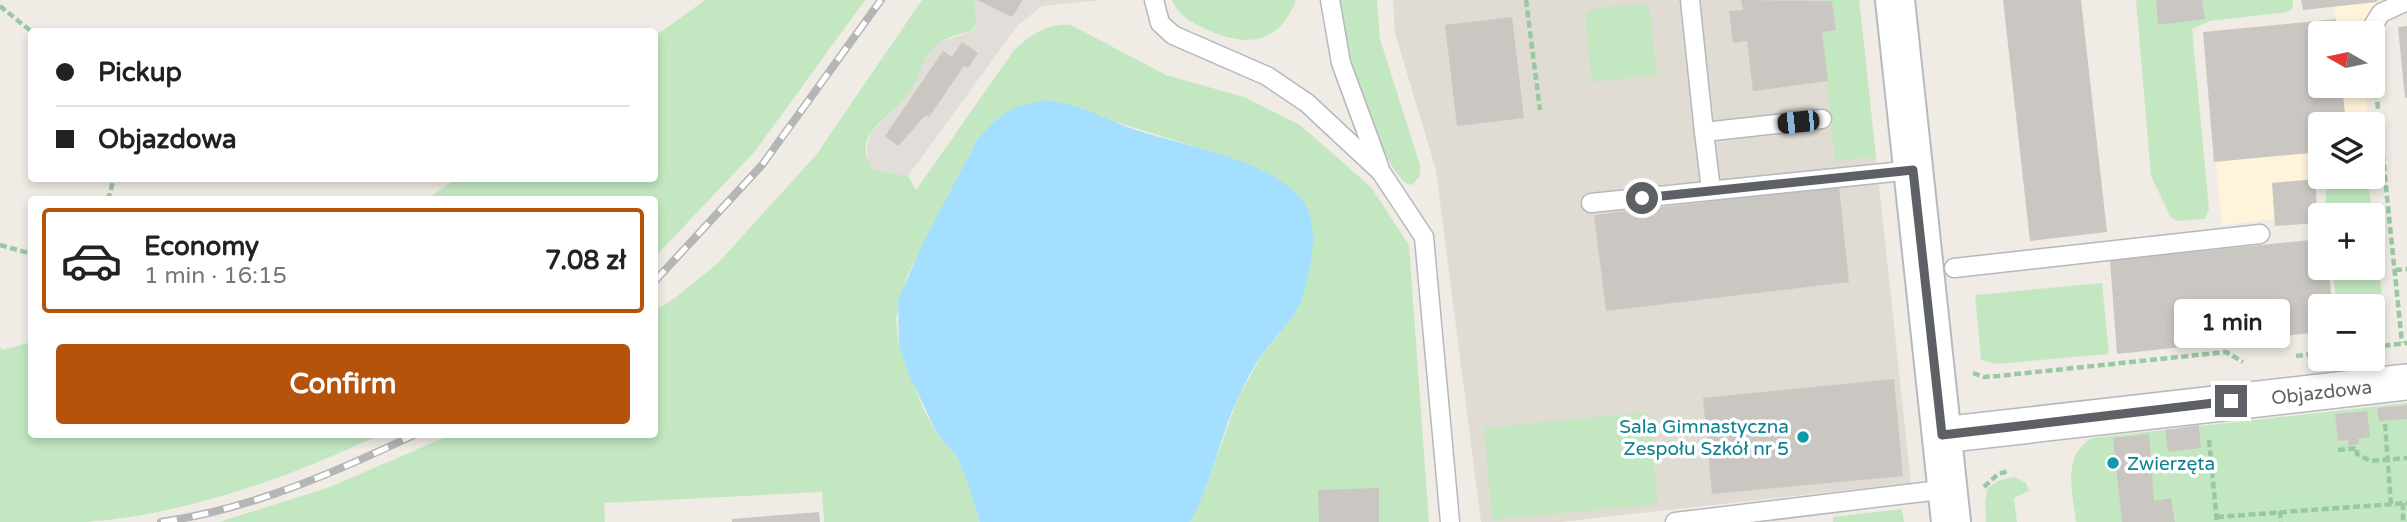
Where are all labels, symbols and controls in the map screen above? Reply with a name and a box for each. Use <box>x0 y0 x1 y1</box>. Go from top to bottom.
north arrow <box>2308 21 2385 98</box>
map controls <box>2308 21 2385 371</box>
text: Pickup <box>98 57 182 88</box>
car <box>1777 109 1820 135</box>
button: layers <box>2308 112 2385 189</box>
text: Objazdowa <box>98 124 237 155</box>
route start <box>1626 182 1658 214</box>
button: + <box>2308 203 2385 280</box>
icon: car <box>60 229 123 292</box>
text: Economy <box>144 231 259 262</box>
text: 7.08 zł <box>545 245 626 276</box>
text: 1 min · 16:15 <box>144 262 287 290</box>
button: − <box>2308 294 2385 371</box>
callout: 1 min <box>2173 300 2289 348</box>
text: 1 min <box>2201 309 2263 337</box>
button: Confirm <box>56 344 630 424</box>
street label: Objazdowa <box>2270 376 2373 409</box>
route end <box>2215 385 2247 417</box>
place label: Sala Gimnastyczna Zespołu Szkół nr 5 <box>1619 416 1789 460</box>
marker: Sala Gimnastyczna Zespołu Szkół nr 5 <box>1795 429 1811 445</box>
place label: Zwierzęta <box>2127 453 2215 475</box>
marker: Zwierzęta <box>2105 455 2121 471</box>

